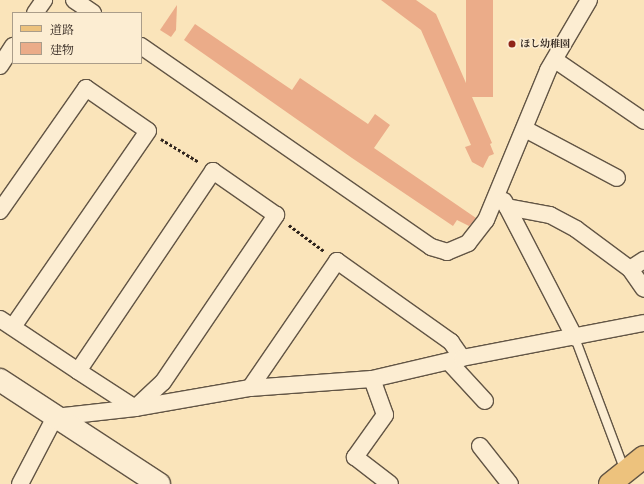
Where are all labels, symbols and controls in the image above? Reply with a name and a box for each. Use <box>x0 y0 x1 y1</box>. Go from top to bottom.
legend <box>12 12 142 64</box>
text: 道路 <box>50 22 74 37</box>
place label: ほし幼稚園 <box>520 38 570 50</box>
marker: ほし幼稚園 <box>507 39 517 49</box>
text: 建物 <box>50 42 74 57</box>

